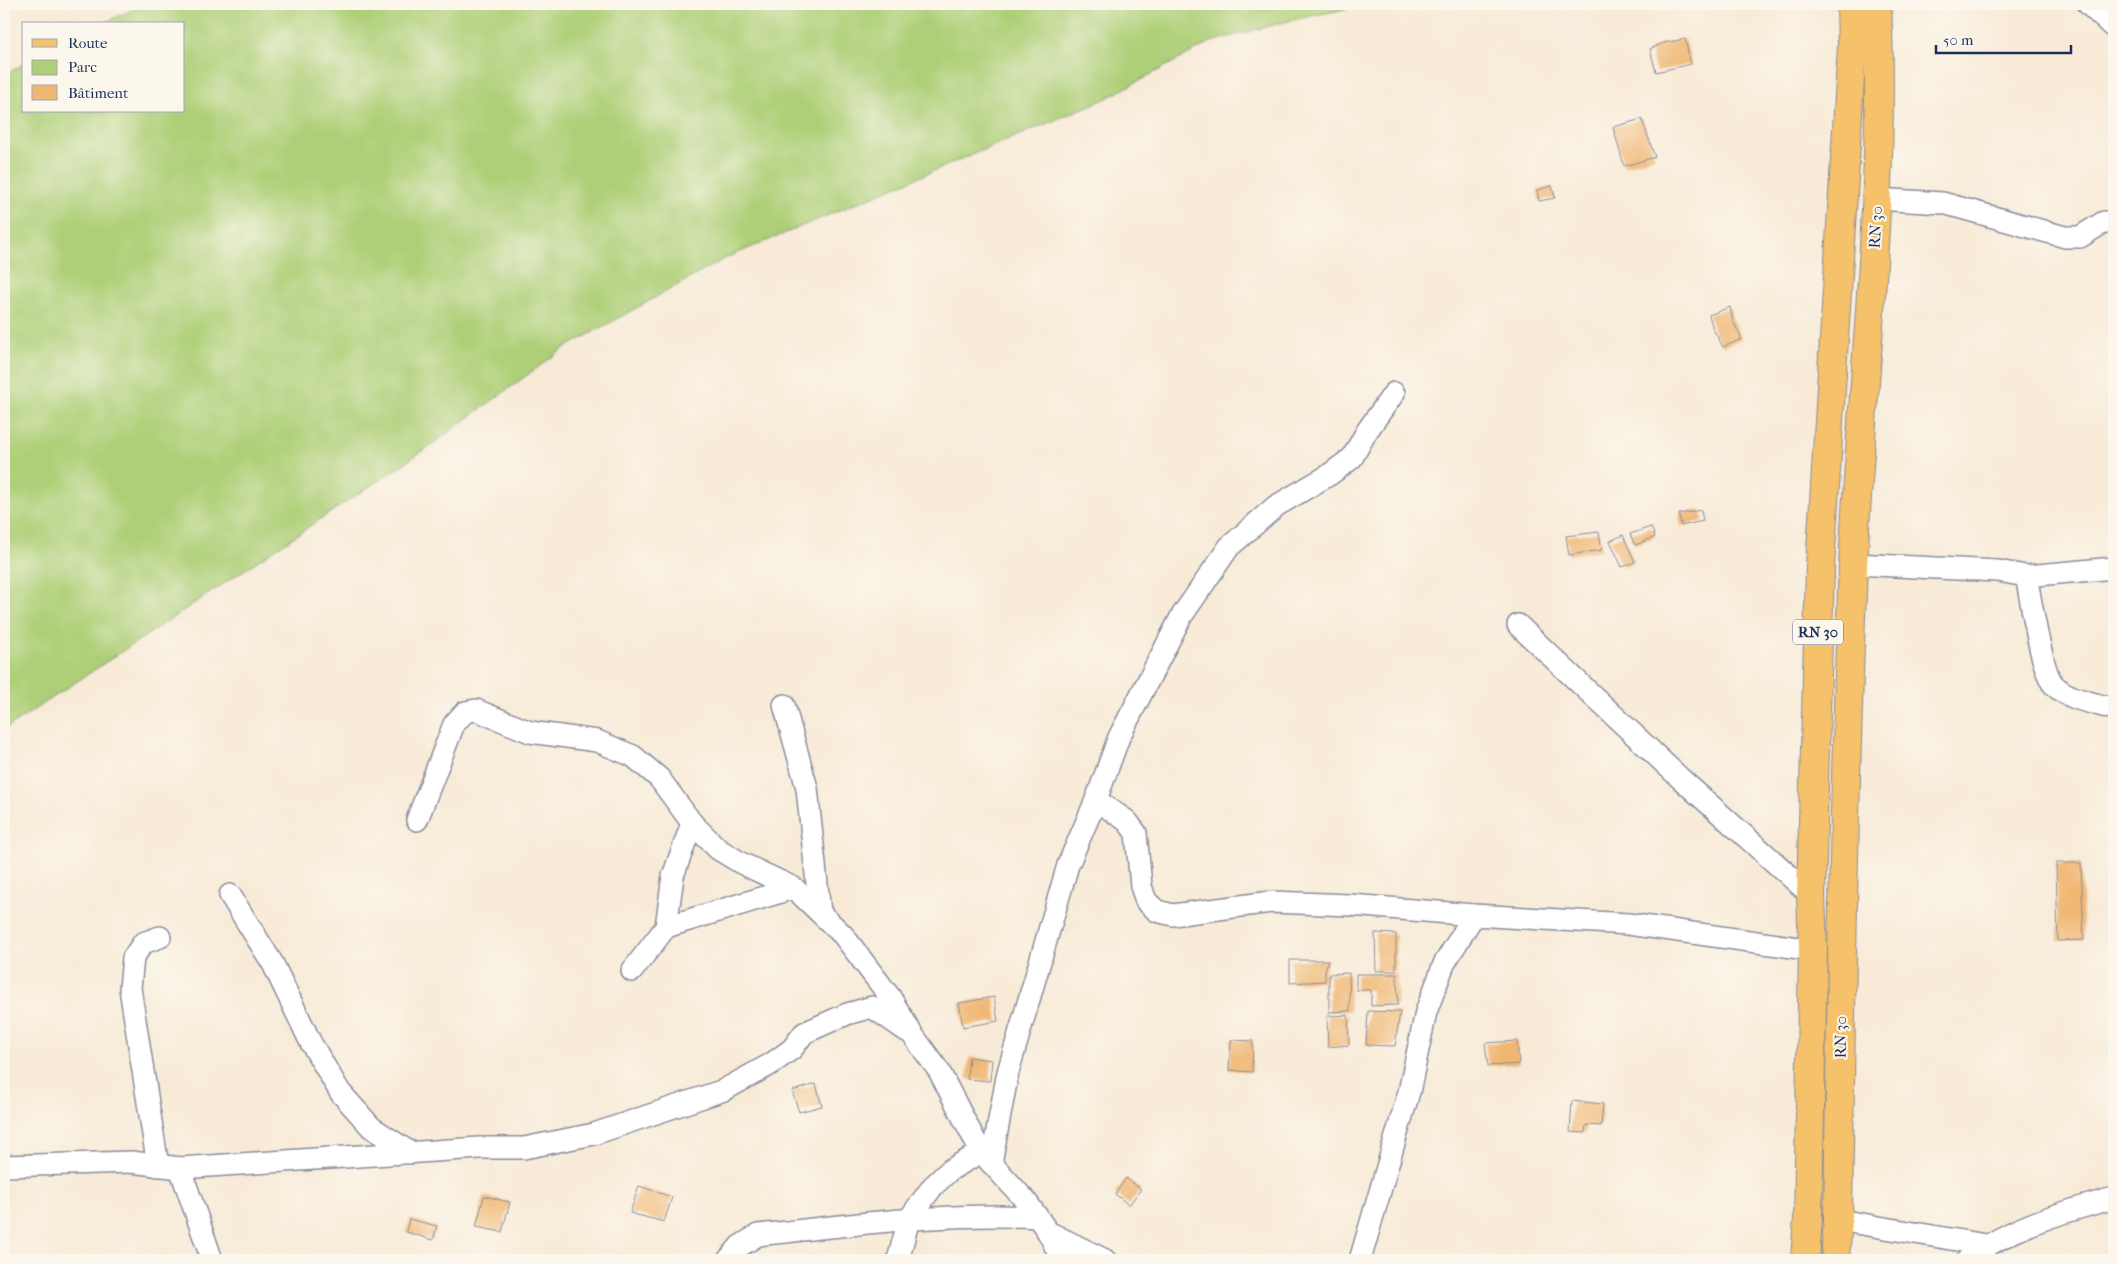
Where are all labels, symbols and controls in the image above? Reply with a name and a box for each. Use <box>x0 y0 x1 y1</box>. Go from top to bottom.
legend <box>22 22 185 112</box>
scale bar <box>1936 22 2070 54</box>
text: 50 m <box>1943 31 1974 49</box>
text: Route <box>68 34 108 52</box>
text: Parc <box>68 58 97 76</box>
text: Bâtiment <box>68 84 129 102</box>
street label: RN 30 <box>1865 205 1886 249</box>
road number: RN 30 <box>1793 620 1843 644</box>
street label: RN 30 <box>1831 1016 1850 1058</box>

